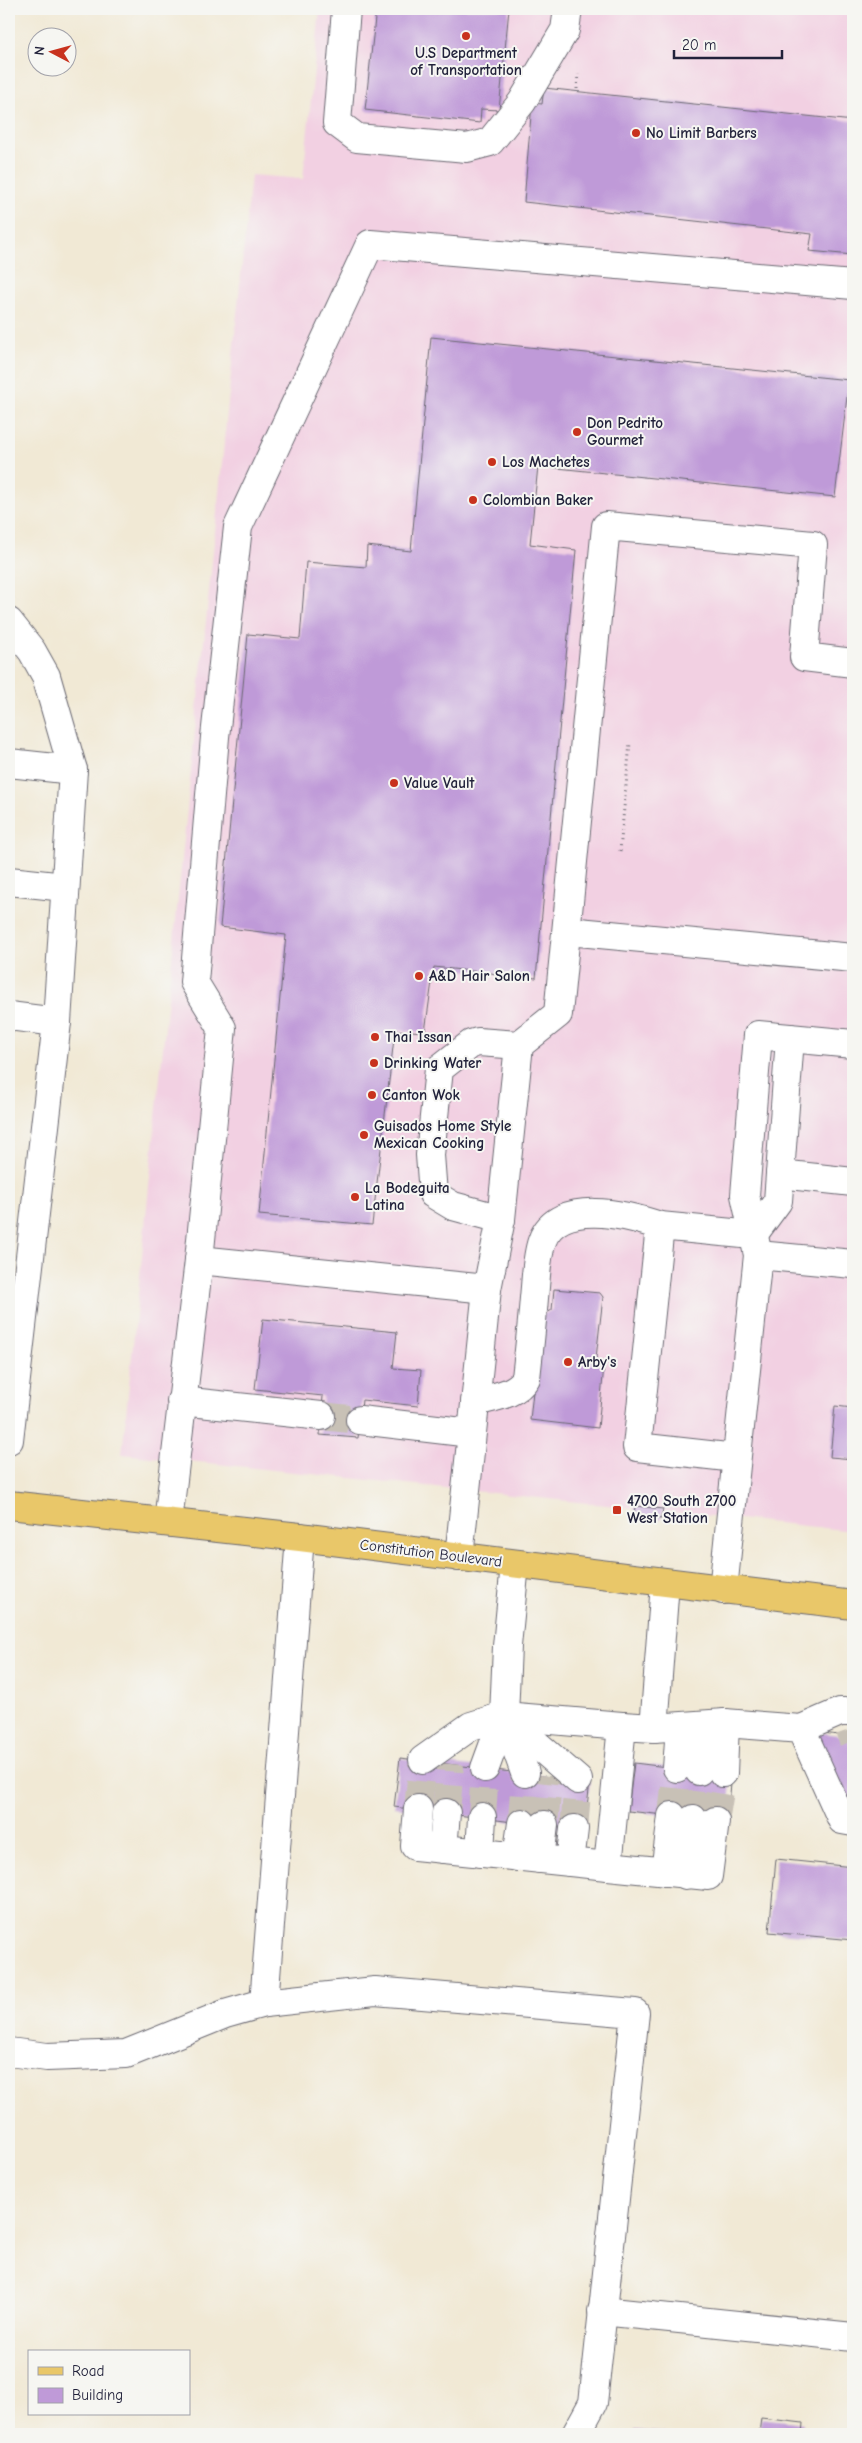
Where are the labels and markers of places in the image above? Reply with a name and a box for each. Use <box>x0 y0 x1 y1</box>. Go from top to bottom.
marker: U.S Department of Transportation <box>460 30 472 42</box>
place label: U.S Department of Transportation <box>410 44 522 79</box>
place label: No Limit Barbers <box>646 124 757 142</box>
marker: No Limit Barbers <box>630 127 642 139</box>
place label: Don Pedrito Gourmet <box>587 414 663 449</box>
marker: Don Pedrito Gourmet <box>571 426 583 438</box>
place label: Los Machetes <box>502 453 590 471</box>
marker: Los Machetes <box>486 456 498 468</box>
place label: Colombian Baker <box>483 491 593 509</box>
marker: Colombian Baker <box>467 494 479 506</box>
place label: Value Vault <box>404 774 476 792</box>
marker: Value Vault <box>388 777 400 789</box>
place label: A&D Hair Salon <box>429 967 530 985</box>
marker: A&D Hair Salon <box>413 970 425 982</box>
place label: Thai Issan <box>385 1028 452 1046</box>
marker: Thai Issan <box>369 1031 381 1043</box>
place label: Drinking Water <box>384 1054 481 1072</box>
marker: Drinking Water <box>368 1057 380 1069</box>
place label: Canton Wok <box>382 1086 460 1104</box>
marker: Canton Wok <box>366 1089 378 1101</box>
place label: Guisados Home Style Mexican Cooking <box>374 1117 511 1152</box>
marker: Guisados Home Style Mexican Cooking <box>358 1129 370 1141</box>
place label: La Bodeguita Latina <box>365 1179 450 1214</box>
marker: La Bodeguita Latina <box>349 1191 361 1203</box>
place label: Arby's <box>578 1353 616 1371</box>
marker: Arby's <box>562 1356 574 1368</box>
place label: 4700 South 2700 West Station <box>627 1492 736 1527</box>
marker: 4700 South 2700 West Station <box>611 1504 623 1516</box>

